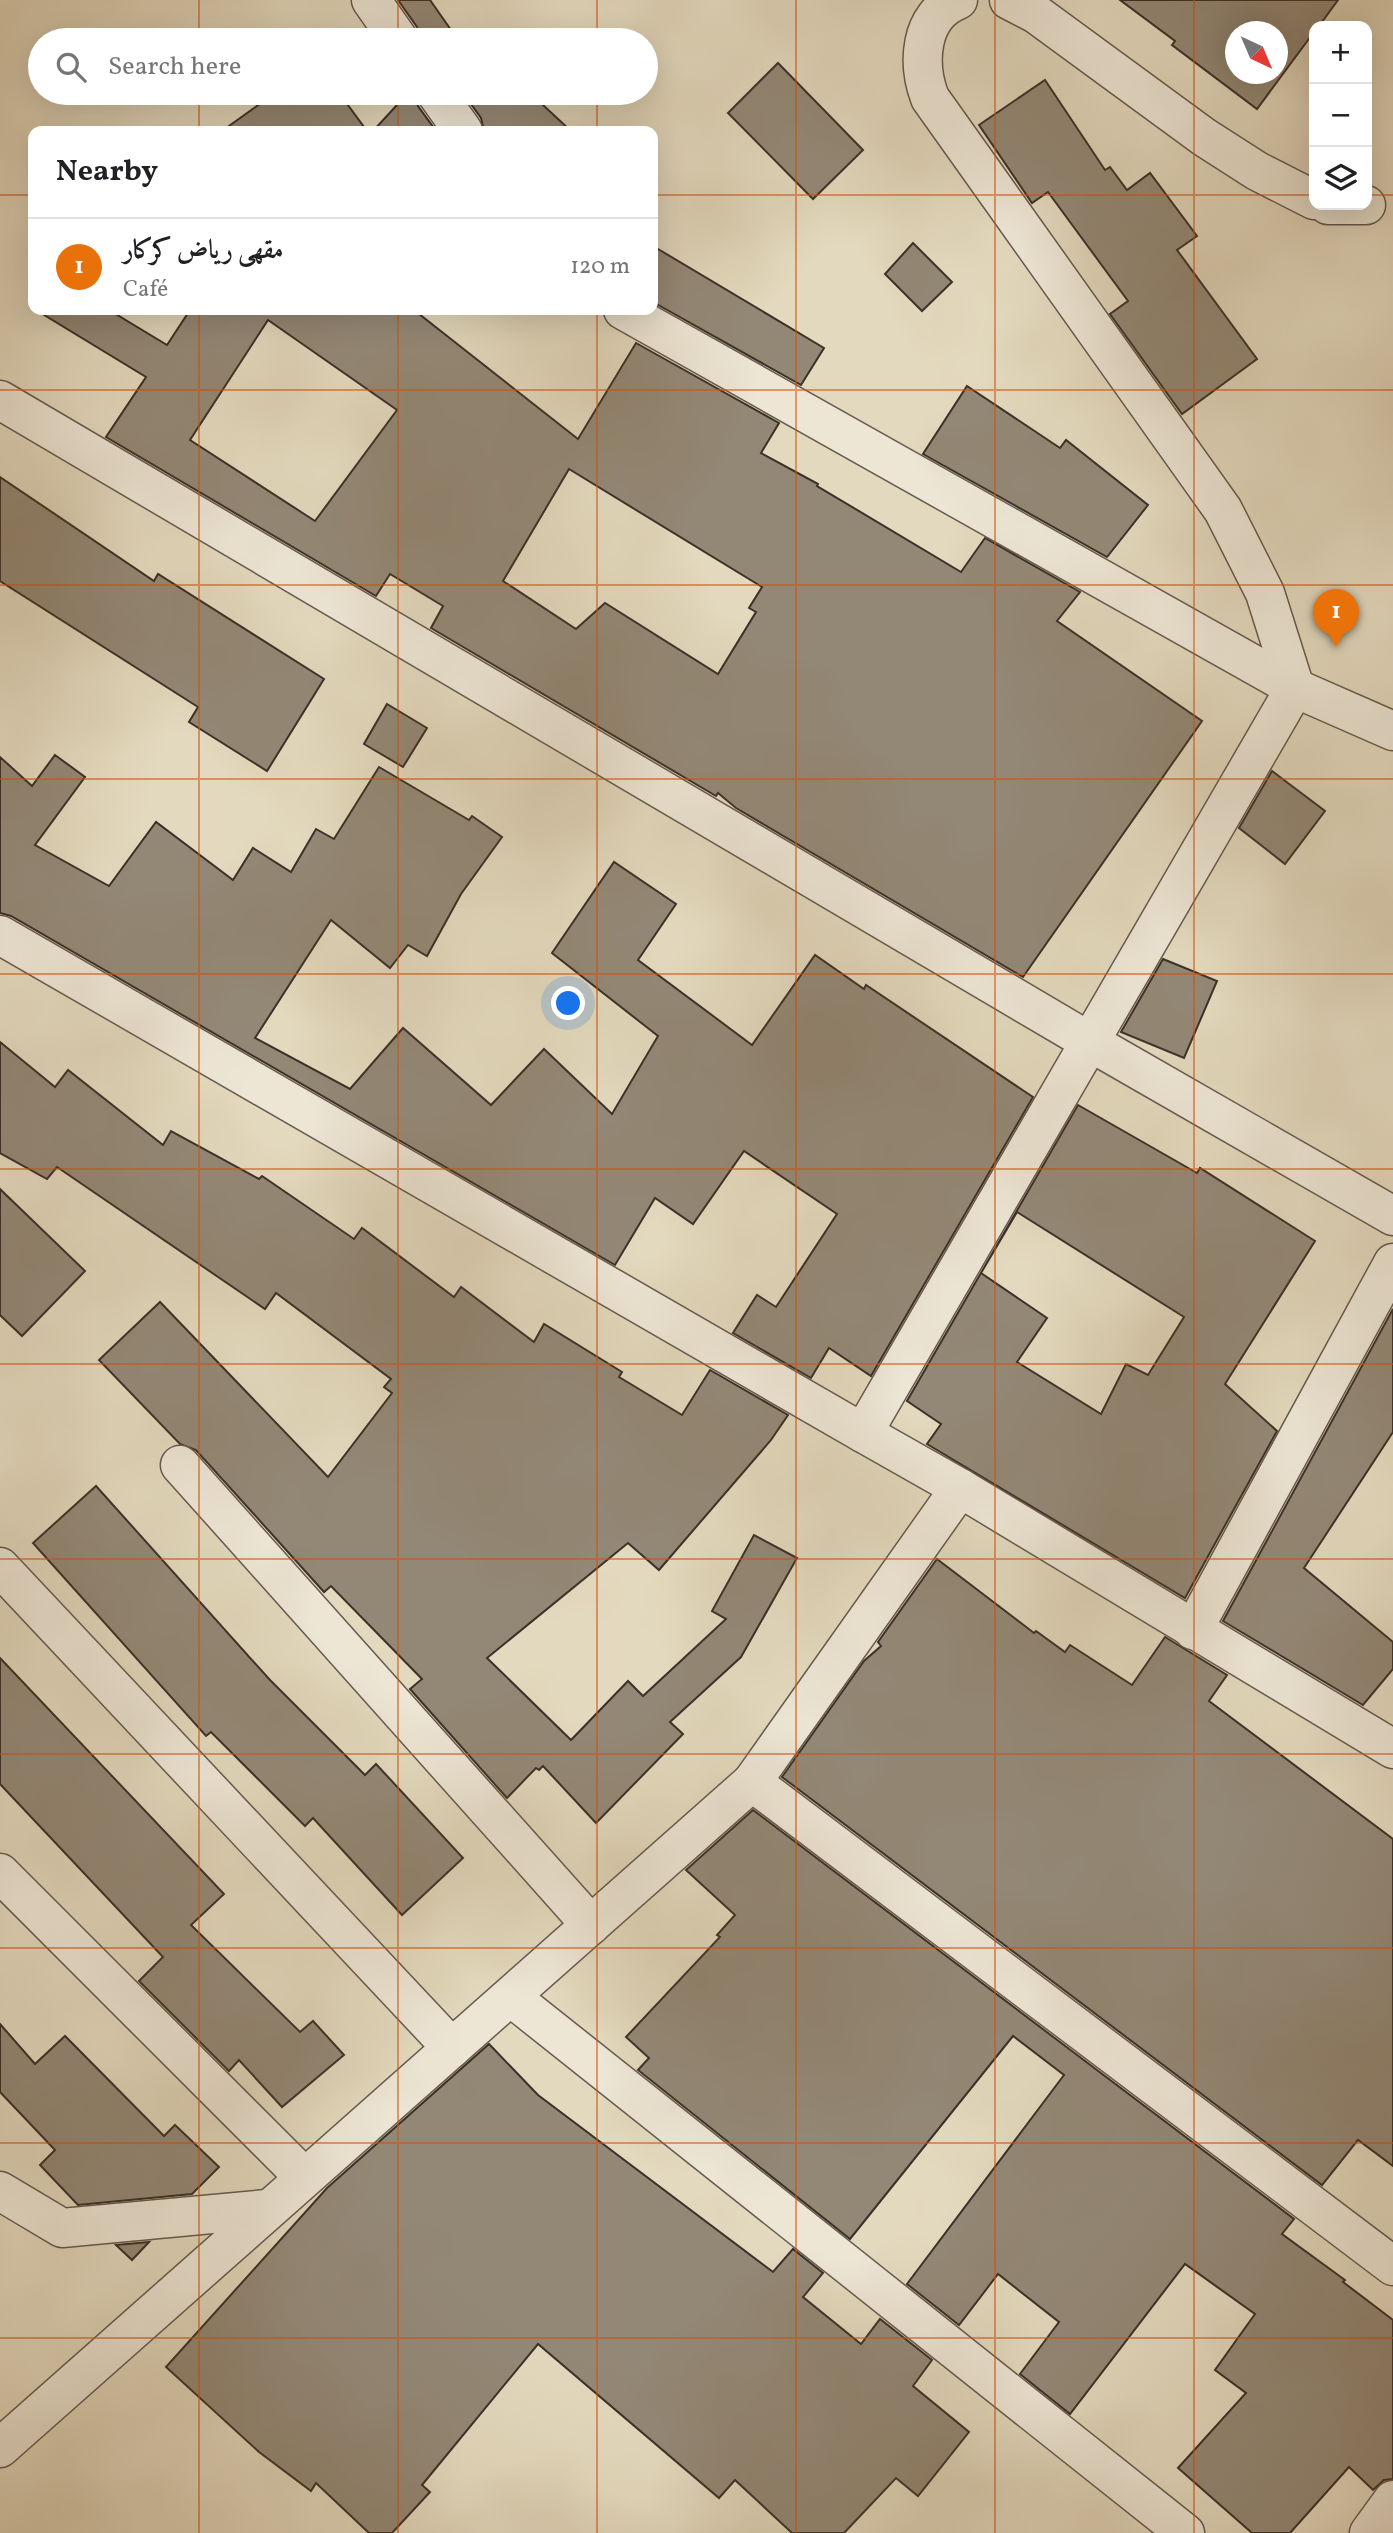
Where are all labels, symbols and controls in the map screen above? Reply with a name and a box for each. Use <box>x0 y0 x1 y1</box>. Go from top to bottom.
north arrow <box>1225 21 1288 84</box>
map controls <box>1309 21 1372 210</box>
button: + <box>1309 21 1372 84</box>
search box <box>28 28 658 105</box>
icon: search <box>52 48 90 86</box>
text: Search here <box>108 49 241 85</box>
button: − <box>1309 84 1372 147</box>
button: layers <box>1309 147 1372 210</box>
text: Nearby <box>56 151 158 193</box>
text: مقهى رياض كركار <box>123 233 283 269</box>
text: 1 <box>74 251 84 283</box>
text: 120 m <box>570 251 630 283</box>
text: Café <box>123 274 168 306</box>
pin: 1 <box>1313 589 1359 647</box>
your location <box>551 986 585 1020</box>

